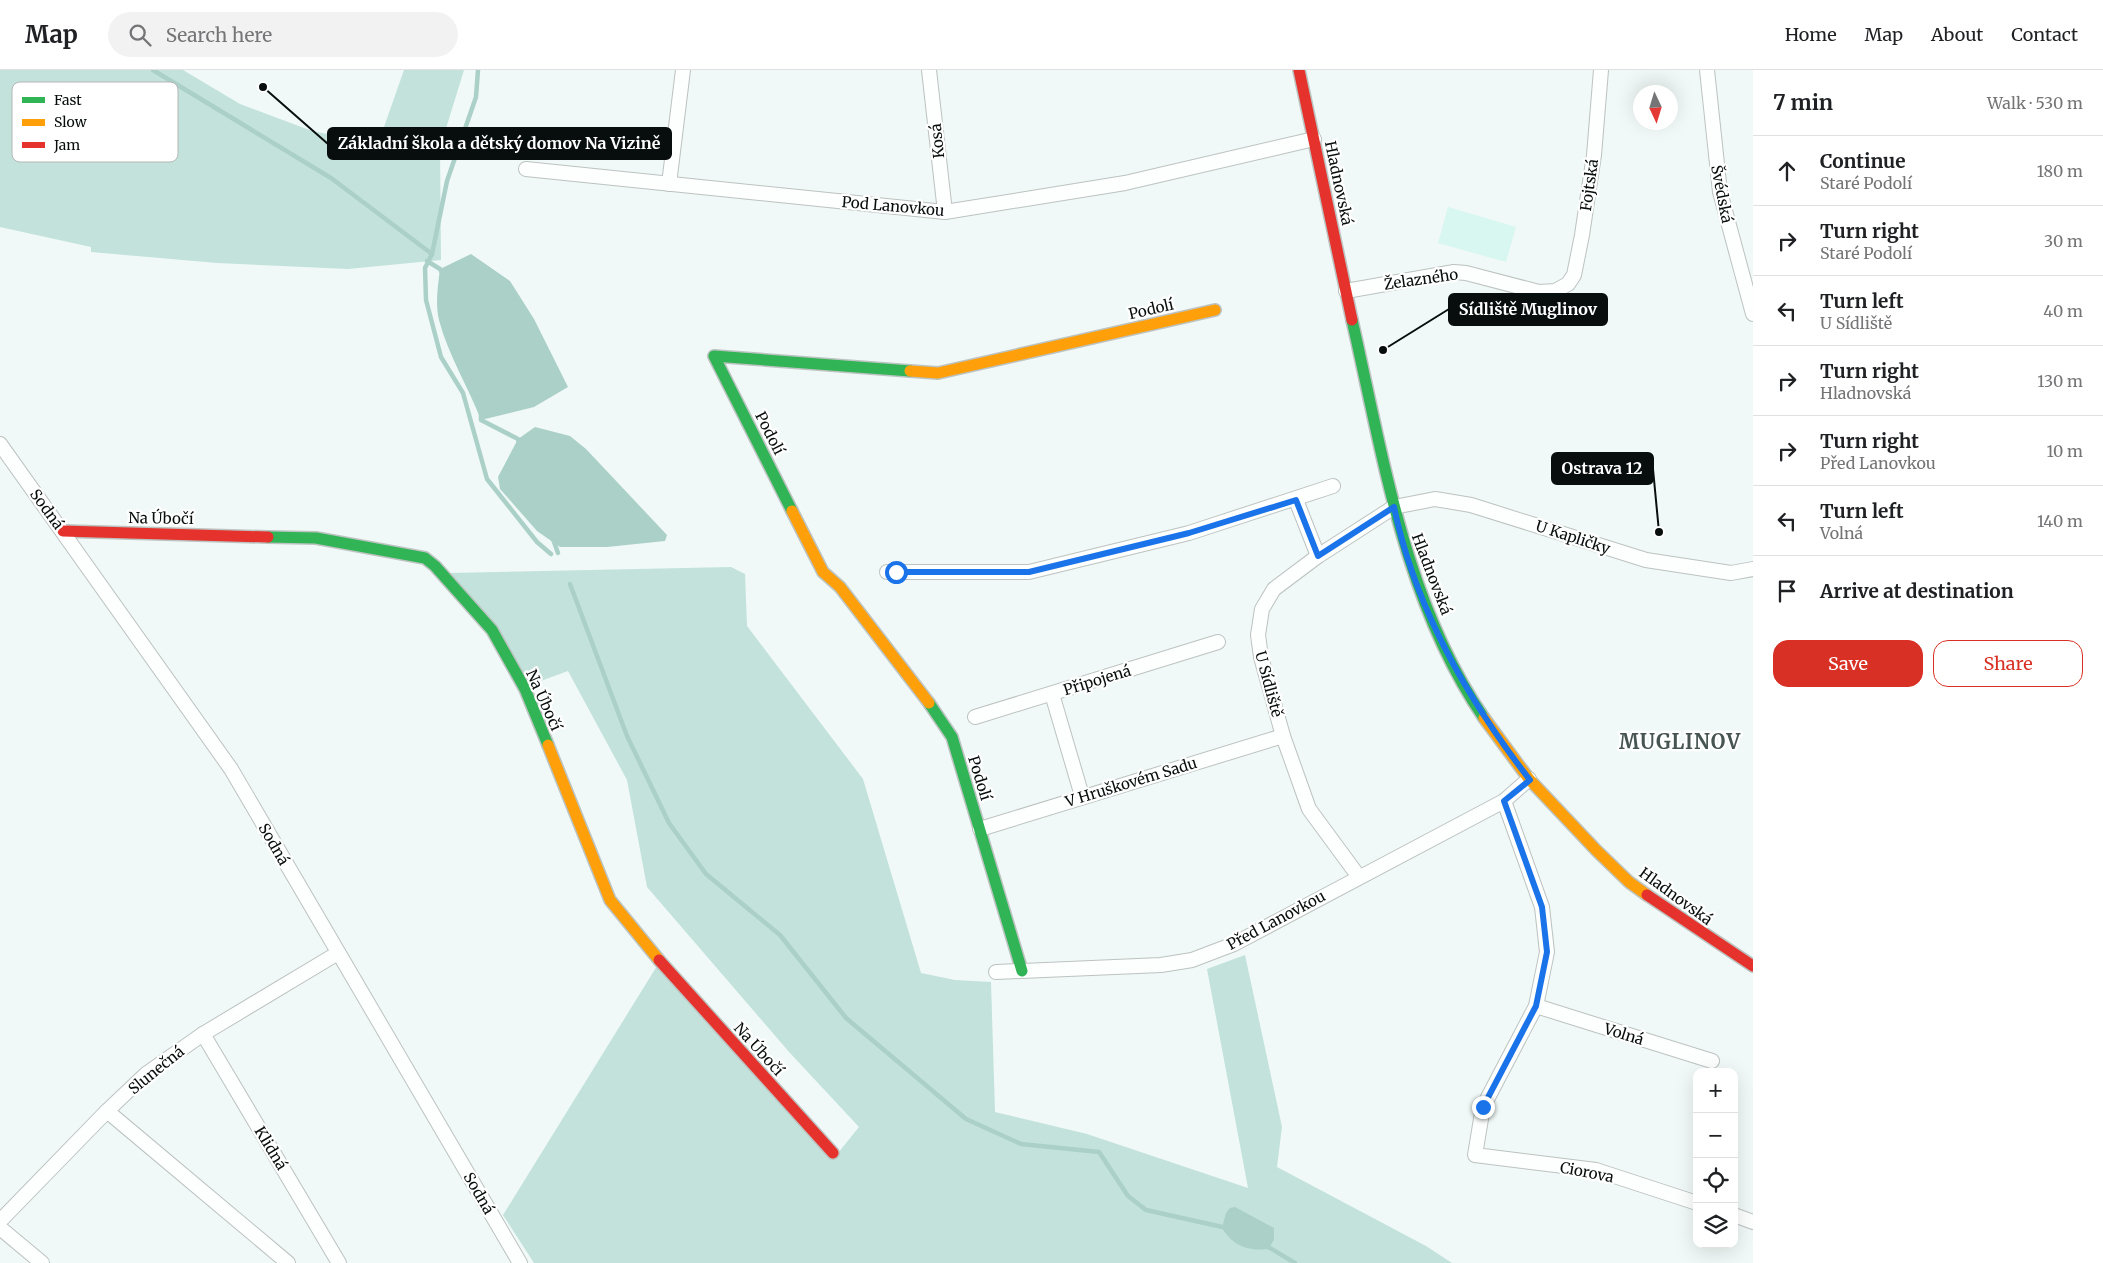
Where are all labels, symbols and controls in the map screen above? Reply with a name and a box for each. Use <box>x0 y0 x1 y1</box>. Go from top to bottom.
search box <box>108 12 458 57</box>
text: Map <box>25 19 78 50</box>
icon: search <box>126 21 154 49</box>
text: Search here <box>166 23 272 47</box>
text: Home <box>1785 23 1837 46</box>
text: Map <box>1865 23 1903 46</box>
text: About <box>1931 23 1983 46</box>
text: Contact <box>2011 23 2078 46</box>
legend <box>12 82 178 162</box>
north arrow <box>1633 85 1678 130</box>
text: 7 min <box>1773 89 1833 116</box>
text: Fast <box>54 91 82 109</box>
text: Walk · 530 m <box>1987 93 2083 113</box>
text: Slow <box>54 113 87 131</box>
street label: Kosá <box>926 123 948 159</box>
callout: Základní škola a dětský domov Na Vizině <box>328 128 671 159</box>
text: Základní škola a dětský domov Na Vizině <box>338 133 661 153</box>
text: Jam <box>53 136 80 154</box>
street label: Hladnovská <box>1321 139 1357 227</box>
text: Continue <box>1820 149 1906 173</box>
icon: ahead <box>1773 157 1801 185</box>
street label: Fojtská <box>1576 158 1602 212</box>
text: 180 m <box>2037 161 2083 181</box>
street label: Švédská <box>1707 163 1738 225</box>
text: Staré Podolí <box>1820 173 1912 193</box>
street label: Pod Lanovkou <box>841 192 945 220</box>
text: Turn right <box>1820 219 1919 243</box>
icon: right <box>1773 227 1801 255</box>
text: 30 m <box>2044 231 2083 251</box>
text: Staré Podolí <box>1820 243 1912 263</box>
street label: Želazného <box>1383 263 1460 294</box>
text: Turn left <box>1820 289 1904 313</box>
street label: Podolí <box>1127 294 1177 323</box>
callout: Sídliště Muglinov <box>1449 294 1607 325</box>
icon: left <box>1773 297 1801 325</box>
text: Sídliště Muglinov <box>1459 299 1598 319</box>
text: 40 m <box>2043 301 2083 321</box>
text: U Sídliště <box>1820 313 1892 333</box>
text: Turn right <box>1820 359 1919 383</box>
icon: right <box>1773 367 1801 395</box>
text: 130 m <box>2037 371 2083 391</box>
text: Hladnovská <box>1820 383 1911 403</box>
street label: Podolí <box>751 408 789 459</box>
text: Turn right <box>1820 429 1919 453</box>
icon: right <box>1773 437 1801 465</box>
text: 10 m <box>2046 441 2083 461</box>
callout: Ostrava 12 <box>1552 453 1653 484</box>
text: Před Lanovkou <box>1820 453 1936 473</box>
text: Ostrava 12 <box>1561 458 1643 478</box>
street label: Sodná <box>26 485 68 533</box>
text: Turn left <box>1820 499 1904 523</box>
street label: Na Úbočí <box>128 507 195 528</box>
icon: left <box>1773 507 1801 535</box>
text: 140 m <box>2037 511 2083 531</box>
street label: U Kapličky <box>1533 516 1613 558</box>
text: Volná <box>1820 523 1863 543</box>
street label: Hladnovská <box>1408 531 1456 617</box>
route start <box>885 561 908 584</box>
icon: arrive <box>1773 577 1801 605</box>
text: Arrive at destination <box>1820 579 2014 603</box>
button: Save <box>1773 640 1923 687</box>
button: Share <box>1933 640 2083 687</box>
street label: U Sídliště <box>1251 649 1287 719</box>
street label: Připojená <box>1061 661 1133 699</box>
street label: Na Úbočí <box>522 666 567 735</box>
district label: MUGLINOV <box>1619 729 1741 754</box>
street label: Podolí <box>964 753 996 804</box>
street label: V Hruškovém Sadu <box>1062 753 1199 811</box>
street label: Sodná <box>254 820 294 868</box>
street label: Hladnovská <box>1636 863 1716 929</box>
street label: Před Lanovkou <box>1224 886 1328 954</box>
street label: Na Úbočí <box>730 1018 789 1080</box>
street label: Volná <box>1601 1019 1646 1049</box>
street label: Slunečná <box>124 1042 188 1098</box>
map controls <box>1693 1068 1738 1248</box>
button: + <box>1693 1068 1738 1113</box>
route end <box>1472 1096 1495 1119</box>
button: − <box>1693 1113 1738 1158</box>
street label: Klidná <box>251 1123 291 1173</box>
street label: Ciorova <box>1558 1157 1616 1187</box>
button: locate <box>1693 1158 1738 1203</box>
street label: Sodná <box>459 1169 499 1217</box>
button: layers <box>1693 1203 1738 1248</box>

